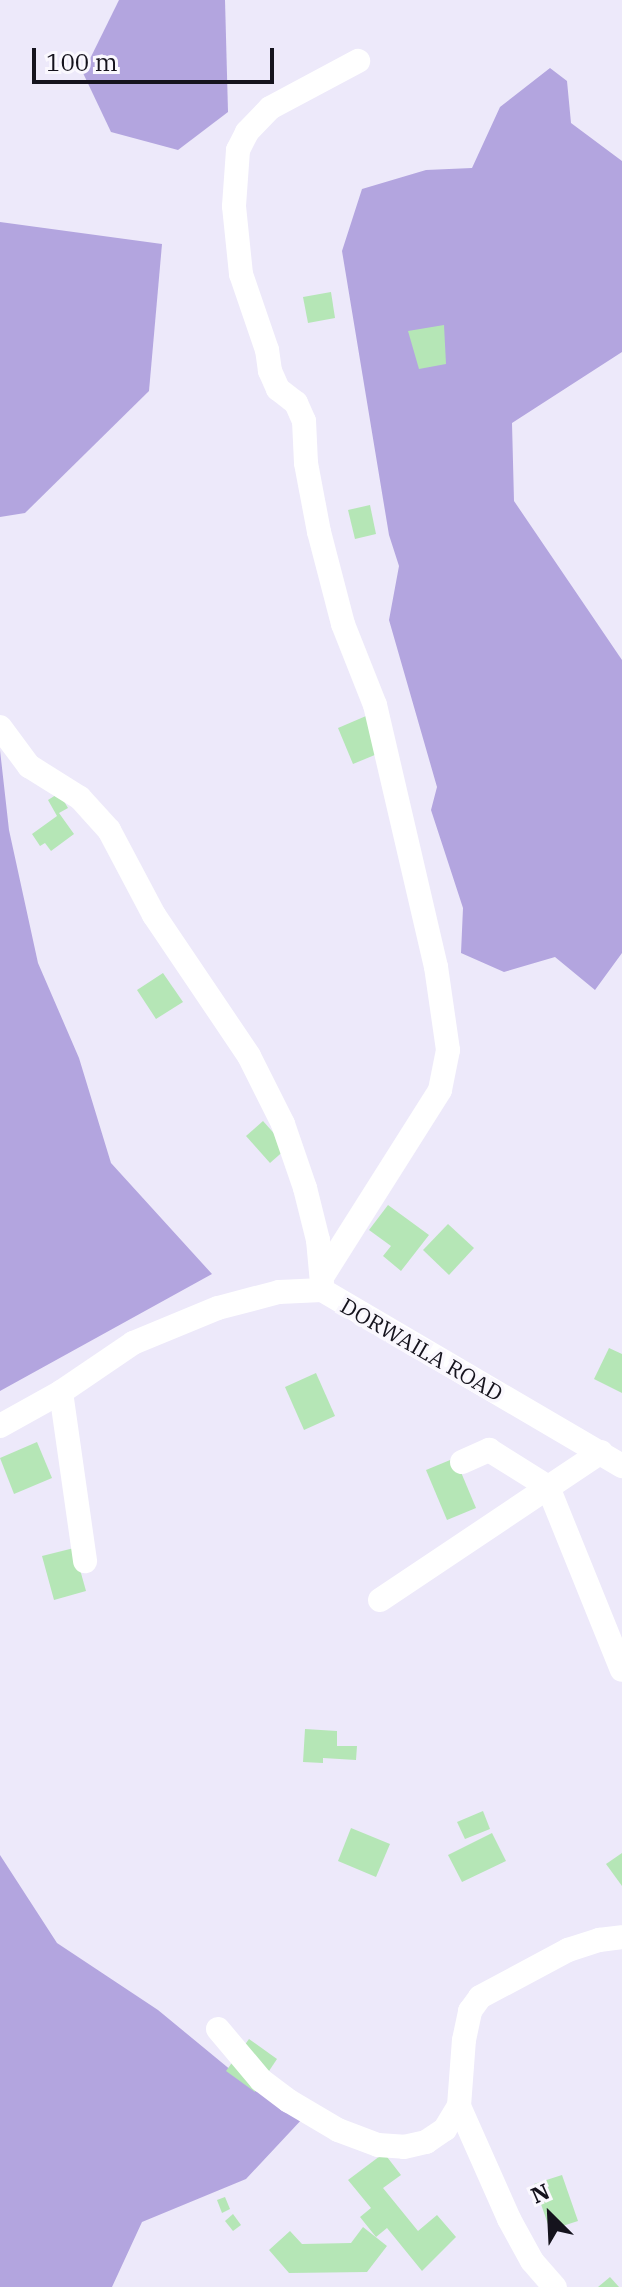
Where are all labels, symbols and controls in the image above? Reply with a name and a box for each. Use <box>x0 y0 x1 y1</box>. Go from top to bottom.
scale bar <box>36 32 278 82</box>
text: 100 m <box>46 46 118 78</box>
street label: DORWAILA ROAD <box>336 1292 508 1406</box>
north arrow <box>510 2175 590 2255</box>
text: N <box>526 2176 554 2209</box>

